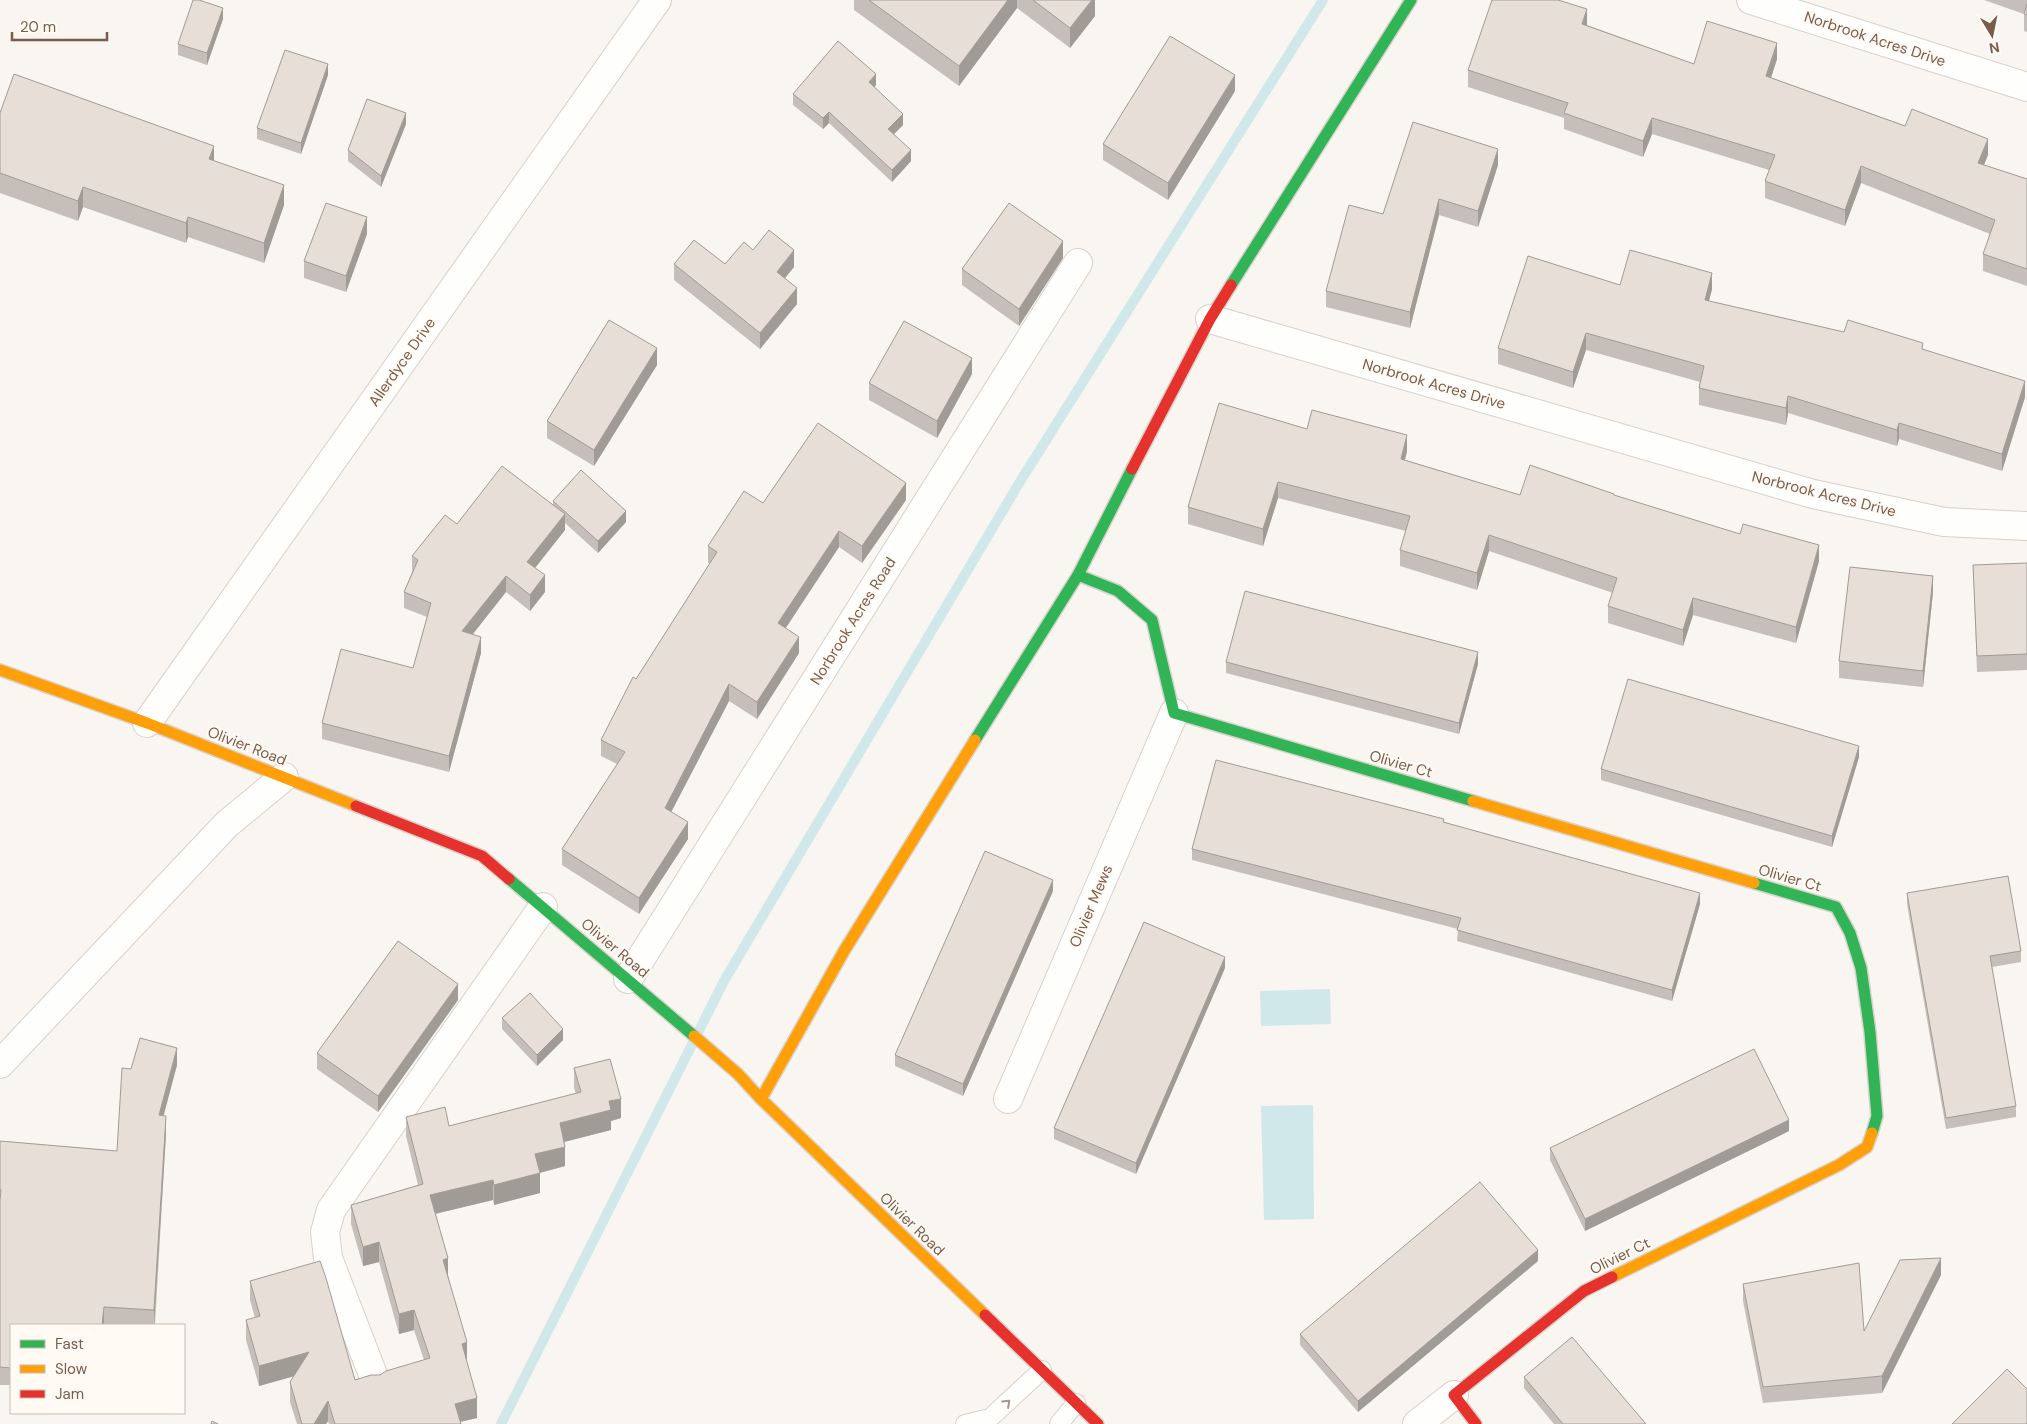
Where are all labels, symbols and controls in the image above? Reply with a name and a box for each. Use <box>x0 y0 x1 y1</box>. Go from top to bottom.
street label: Norbrook Acres Drive <box>1802 7 1948 71</box>
scale bar <box>12 10 108 42</box>
north arrow <box>1967 10 2017 60</box>
text: 20 m <box>20 17 56 37</box>
text: N <box>1988 38 2001 58</box>
street label: Allerdyce Drive <box>364 314 440 410</box>
street label: Norbrook Acres Drive <box>1360 354 1508 414</box>
street label: Norbrook Acres Drive <box>1750 466 1898 522</box>
street label: Norbrook Acres Road <box>806 553 900 689</box>
street label: Olivier Road <box>205 722 289 770</box>
street label: Olivier Ct <box>1367 745 1435 783</box>
street label: Olivier Ct <box>1756 859 1824 897</box>
street label: Olivier Mews <box>1065 862 1117 950</box>
street label: Olivier Road <box>577 914 653 982</box>
street label: Olivier Road <box>875 1188 949 1260</box>
street label: Olivier Ct <box>1587 1233 1654 1279</box>
legend <box>10 1324 185 1414</box>
text: Fast <box>55 1334 84 1354</box>
text: Slow <box>55 1359 88 1379</box>
text: Jam <box>55 1384 84 1404</box>
one-way arrow <box>1001 1400 1010 1409</box>

